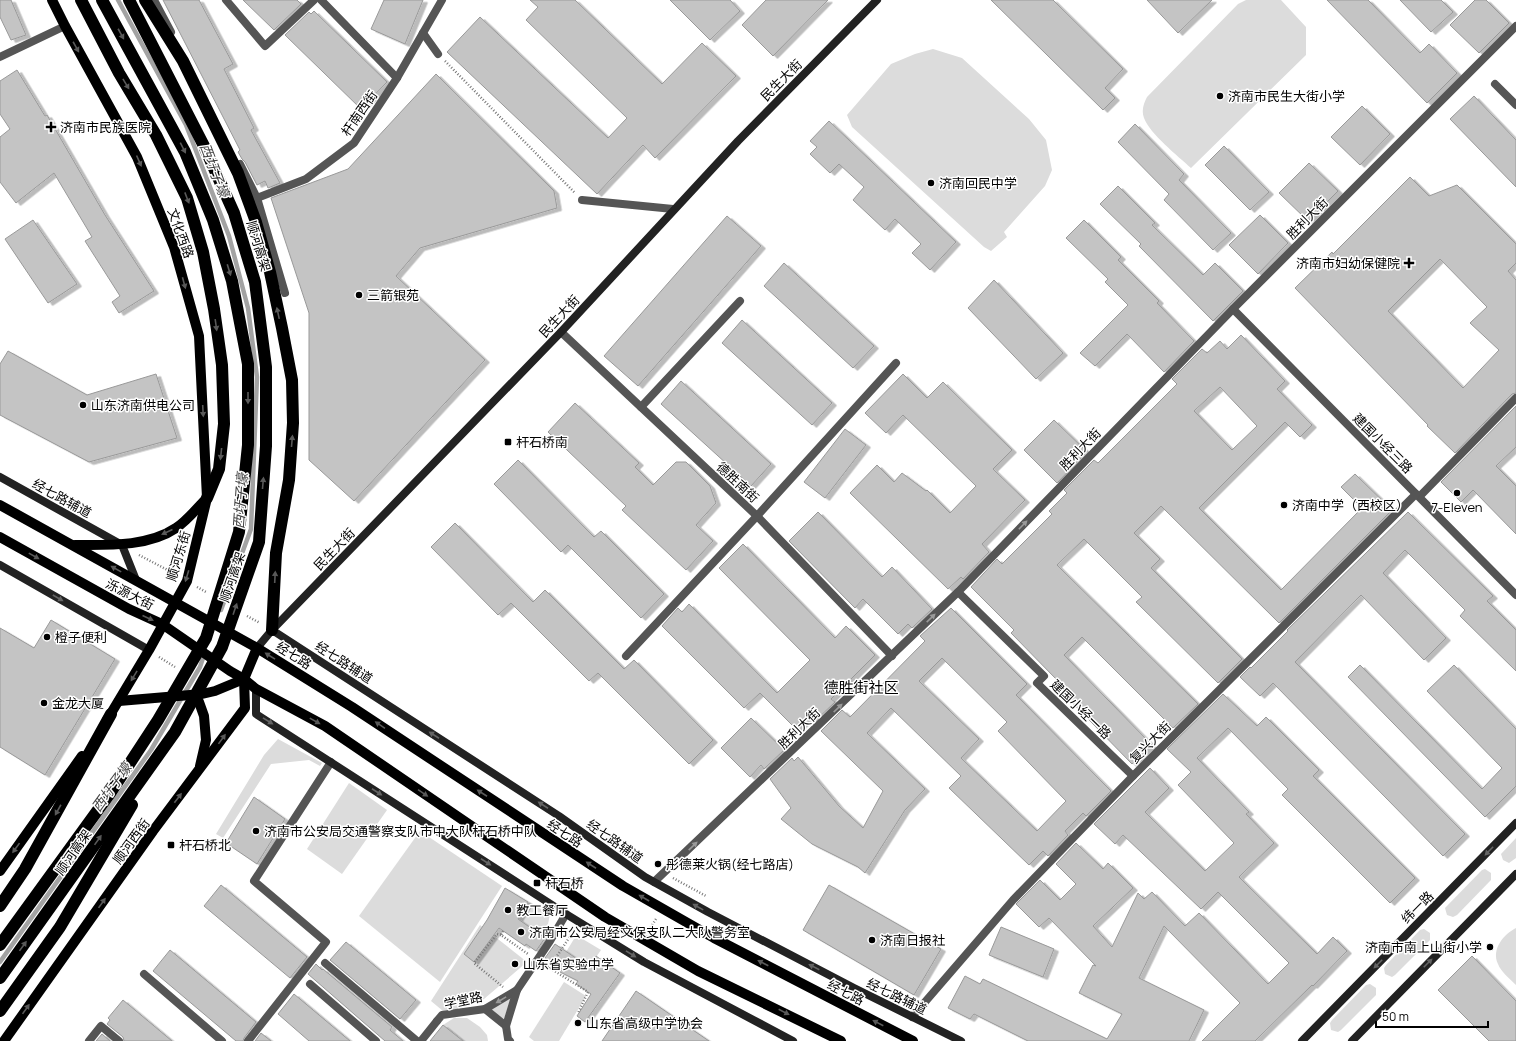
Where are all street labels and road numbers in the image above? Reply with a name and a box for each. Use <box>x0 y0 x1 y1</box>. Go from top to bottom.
street label: 民生大街 <box>756 55 806 105</box>
street label: 杆南西街 <box>337 87 381 139</box>
street label: 胜利大街 <box>1282 193 1332 243</box>
street label: 文化西路 <box>164 205 198 261</box>
street label: 顺河高架 <box>243 218 275 274</box>
street label: 民生大街 <box>535 291 583 341</box>
street label: 建国小经三路 <box>1349 409 1417 477</box>
street label: 胜利大街 <box>1055 424 1105 474</box>
street label: 德胜南街 <box>713 458 763 506</box>
street label: 经七路辅道 <box>29 474 95 522</box>
street label: 民生大街 <box>309 524 359 574</box>
street label: 顺河东街 <box>162 528 194 584</box>
street label: 顺河高架 <box>215 549 249 605</box>
street label: 泺源大街 <box>103 574 157 614</box>
street label: 经七路 <box>273 637 315 673</box>
street label: 经七路辅道 <box>312 637 376 687</box>
street label: 建国小经一路 <box>1047 675 1115 743</box>
street label: 胜利大街 <box>774 703 824 753</box>
street label: 复兴大街 <box>1125 717 1175 767</box>
street label: 顺河西街 <box>108 815 154 867</box>
street label: 经七路 <box>544 815 586 851</box>
street label: 经七路辅道 <box>583 815 647 867</box>
street label: 顺河高架 <box>51 826 95 878</box>
street label: 纬一路 <box>1397 887 1437 927</box>
street label: 经七路辅道 <box>864 974 930 1018</box>
street label: 经七路 <box>825 975 867 1009</box>
street label: 学堂路 <box>442 987 484 1013</box>

